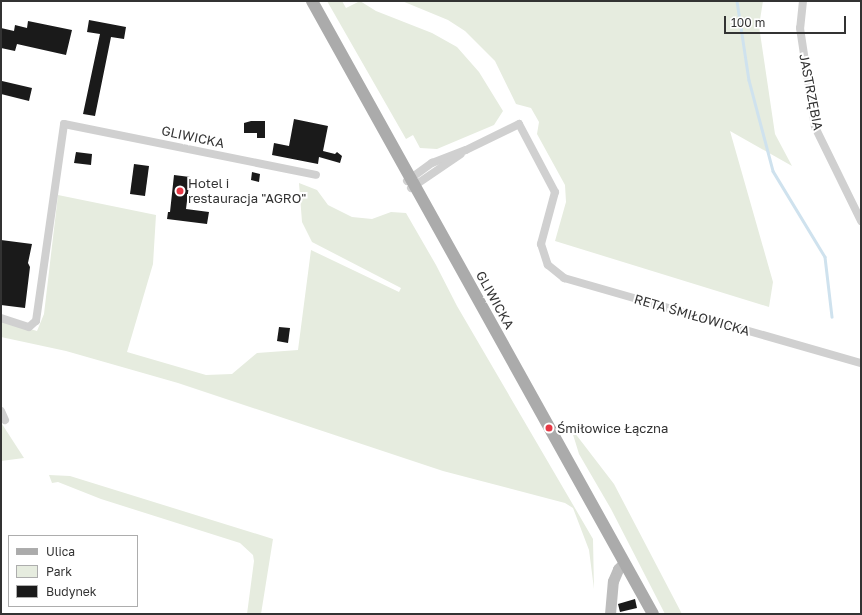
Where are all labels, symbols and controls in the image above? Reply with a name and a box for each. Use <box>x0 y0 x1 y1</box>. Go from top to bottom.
scale bar <box>726 8 848 34</box>
text: 100 m <box>731 15 765 30</box>
street label: JASTRZĘBIA <box>796 52 826 132</box>
street label: GLIWICKA <box>160 123 226 151</box>
place label: Hotel i restauracja "AGRO" <box>188 176 306 207</box>
marker: Hotel i restauracja "AGRO" <box>175 186 185 196</box>
street label: GLIWICKA <box>473 268 517 332</box>
street label: RETA ŚMIŁOWICKA <box>632 291 752 339</box>
place label: Śmiłowice Łączna <box>557 420 668 436</box>
marker: Śmiłowice Łączna <box>544 423 554 433</box>
legend <box>8 535 138 607</box>
text: Ulica <box>46 544 75 559</box>
text: Park <box>46 564 72 579</box>
text: Budynek <box>46 584 97 599</box>

